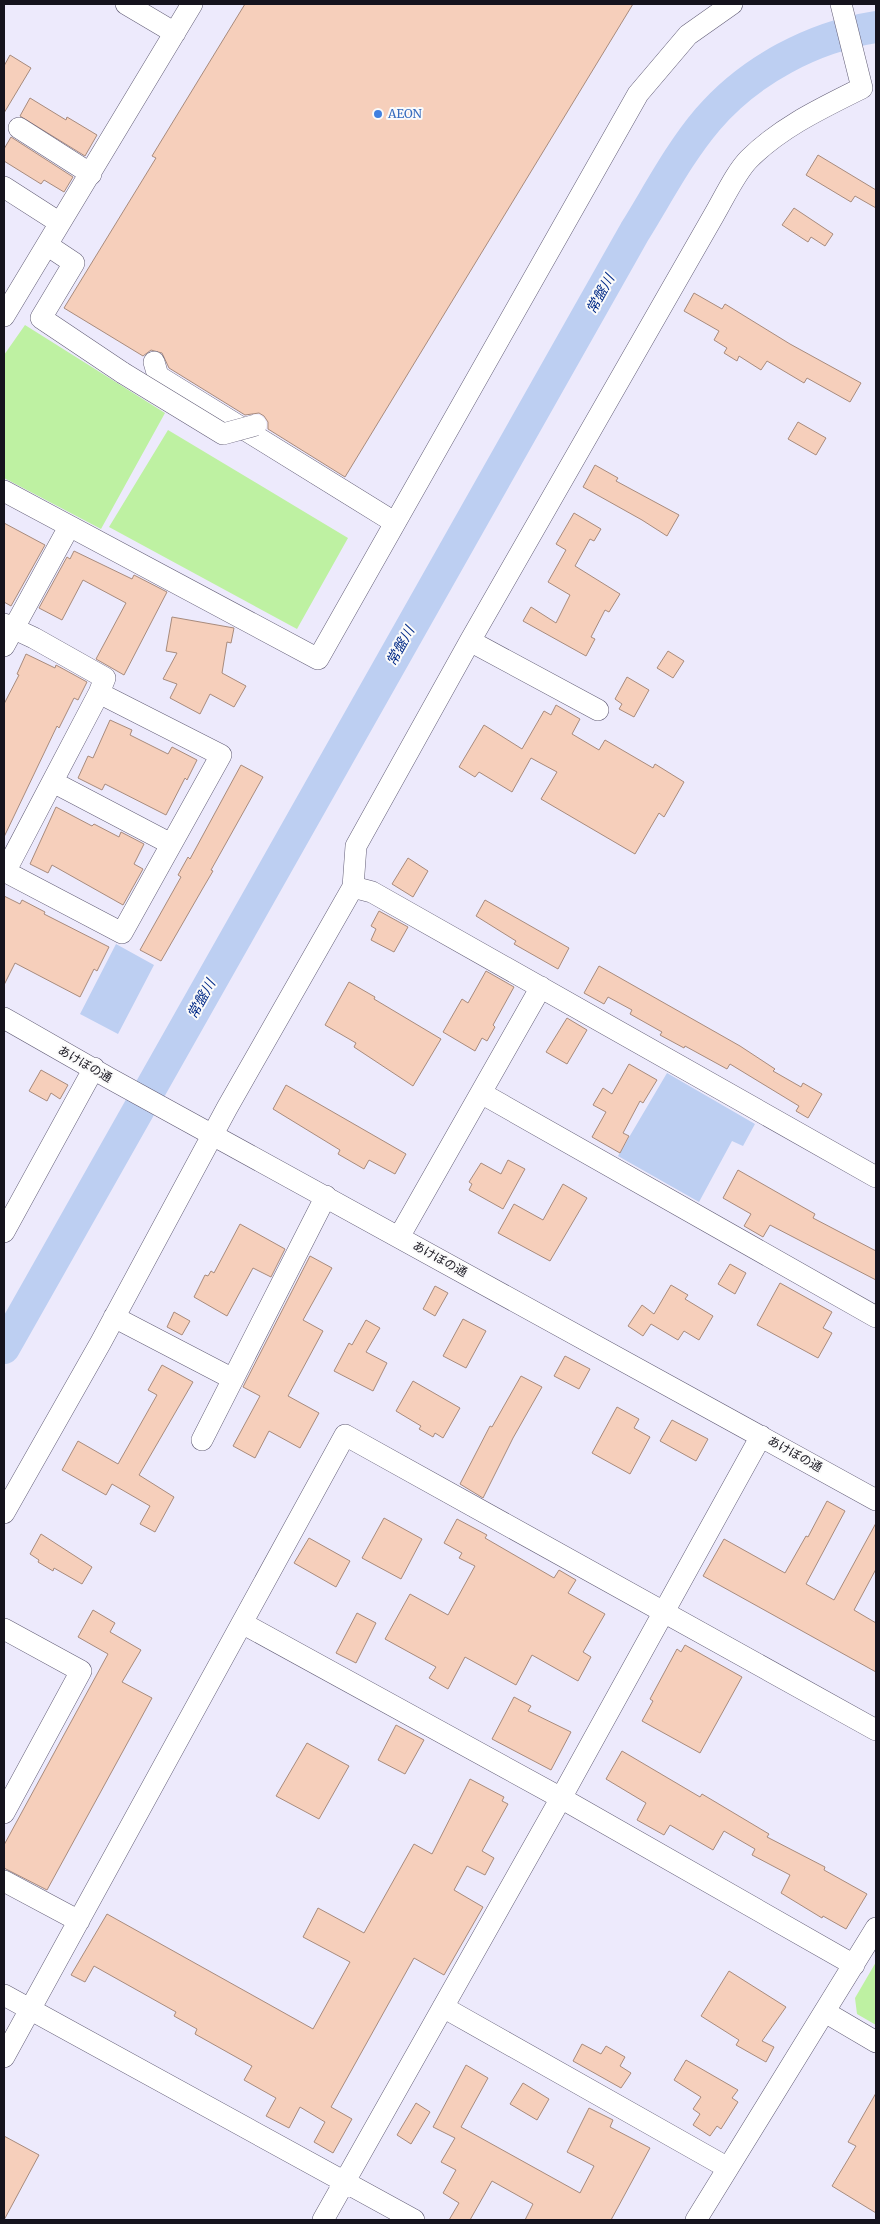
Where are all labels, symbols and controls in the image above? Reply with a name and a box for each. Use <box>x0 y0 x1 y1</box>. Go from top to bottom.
place label: AEON <box>387 106 423 121</box>
marker: AEON <box>372 108 384 120</box>
water label: 常盤川 <box>582 270 619 317</box>
water label: 常盤川 <box>382 622 419 669</box>
water label: 常盤川 <box>183 975 220 1022</box>
street label: あけぼの通 <box>56 1042 115 1085</box>
street label: あけぼの通 <box>410 1237 470 1280</box>
street label: あけぼの通 <box>765 1432 825 1475</box>

